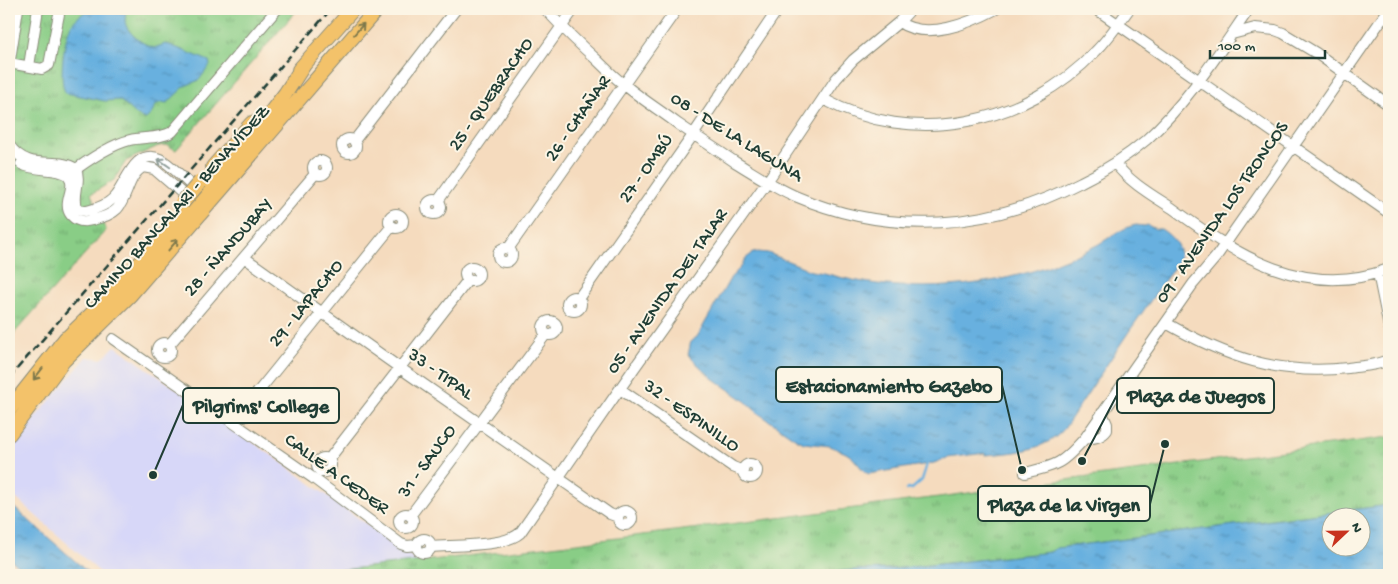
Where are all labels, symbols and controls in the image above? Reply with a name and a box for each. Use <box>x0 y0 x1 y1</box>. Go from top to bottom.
one-way arrow <box>354 23 365 36</box>
scale bar <box>1210 28 1326 60</box>
street label: 25 - QUEBRACHO <box>444 33 540 156</box>
text: 100 m <box>1217 38 1256 56</box>
street label: 26 - CHAÑAR <box>541 71 618 166</box>
street label: 08 - DE LA LAGUNA <box>665 88 808 189</box>
street label: CAMINO BANCALARI - BENAVÍDEZ <box>80 101 276 315</box>
street label: 09 - AVENIDA LOS TRONCOS <box>1151 117 1295 309</box>
street label: 27 - OMBÚ <box>615 130 679 208</box>
one-way arrow <box>157 158 171 168</box>
street label: 28 - ÑANDUBAY <box>180 194 278 302</box>
street label: 05 - AVENIDA DEL TALAR <box>602 204 734 379</box>
one-way arrow <box>167 239 178 252</box>
street label: 29 - LAPACHO <box>265 255 350 353</box>
street label: 33 - TIPAL <box>402 343 478 407</box>
one-way arrow <box>33 367 44 380</box>
callout: Estacionamiento Gazebo <box>776 367 1002 402</box>
street label: 32 - ESPINILLO <box>638 375 744 459</box>
text: Estacionamiento Gazebo <box>786 377 993 400</box>
callout: Plaza de Juegos <box>1117 378 1274 413</box>
text: Plaza de Juegos <box>1126 387 1266 410</box>
callout: Pilgrims' College <box>183 388 339 423</box>
text: Pilgrims' College <box>192 397 330 420</box>
street label: 31 - SAUCO <box>393 420 463 504</box>
street label: CALLE A CEDER <box>279 429 394 521</box>
callout: Plaza de la Virgen <box>978 486 1150 521</box>
text: Plaza de la Virgen <box>987 496 1140 519</box>
north arrow <box>1320 506 1370 556</box>
text: N <box>1346 521 1365 535</box>

